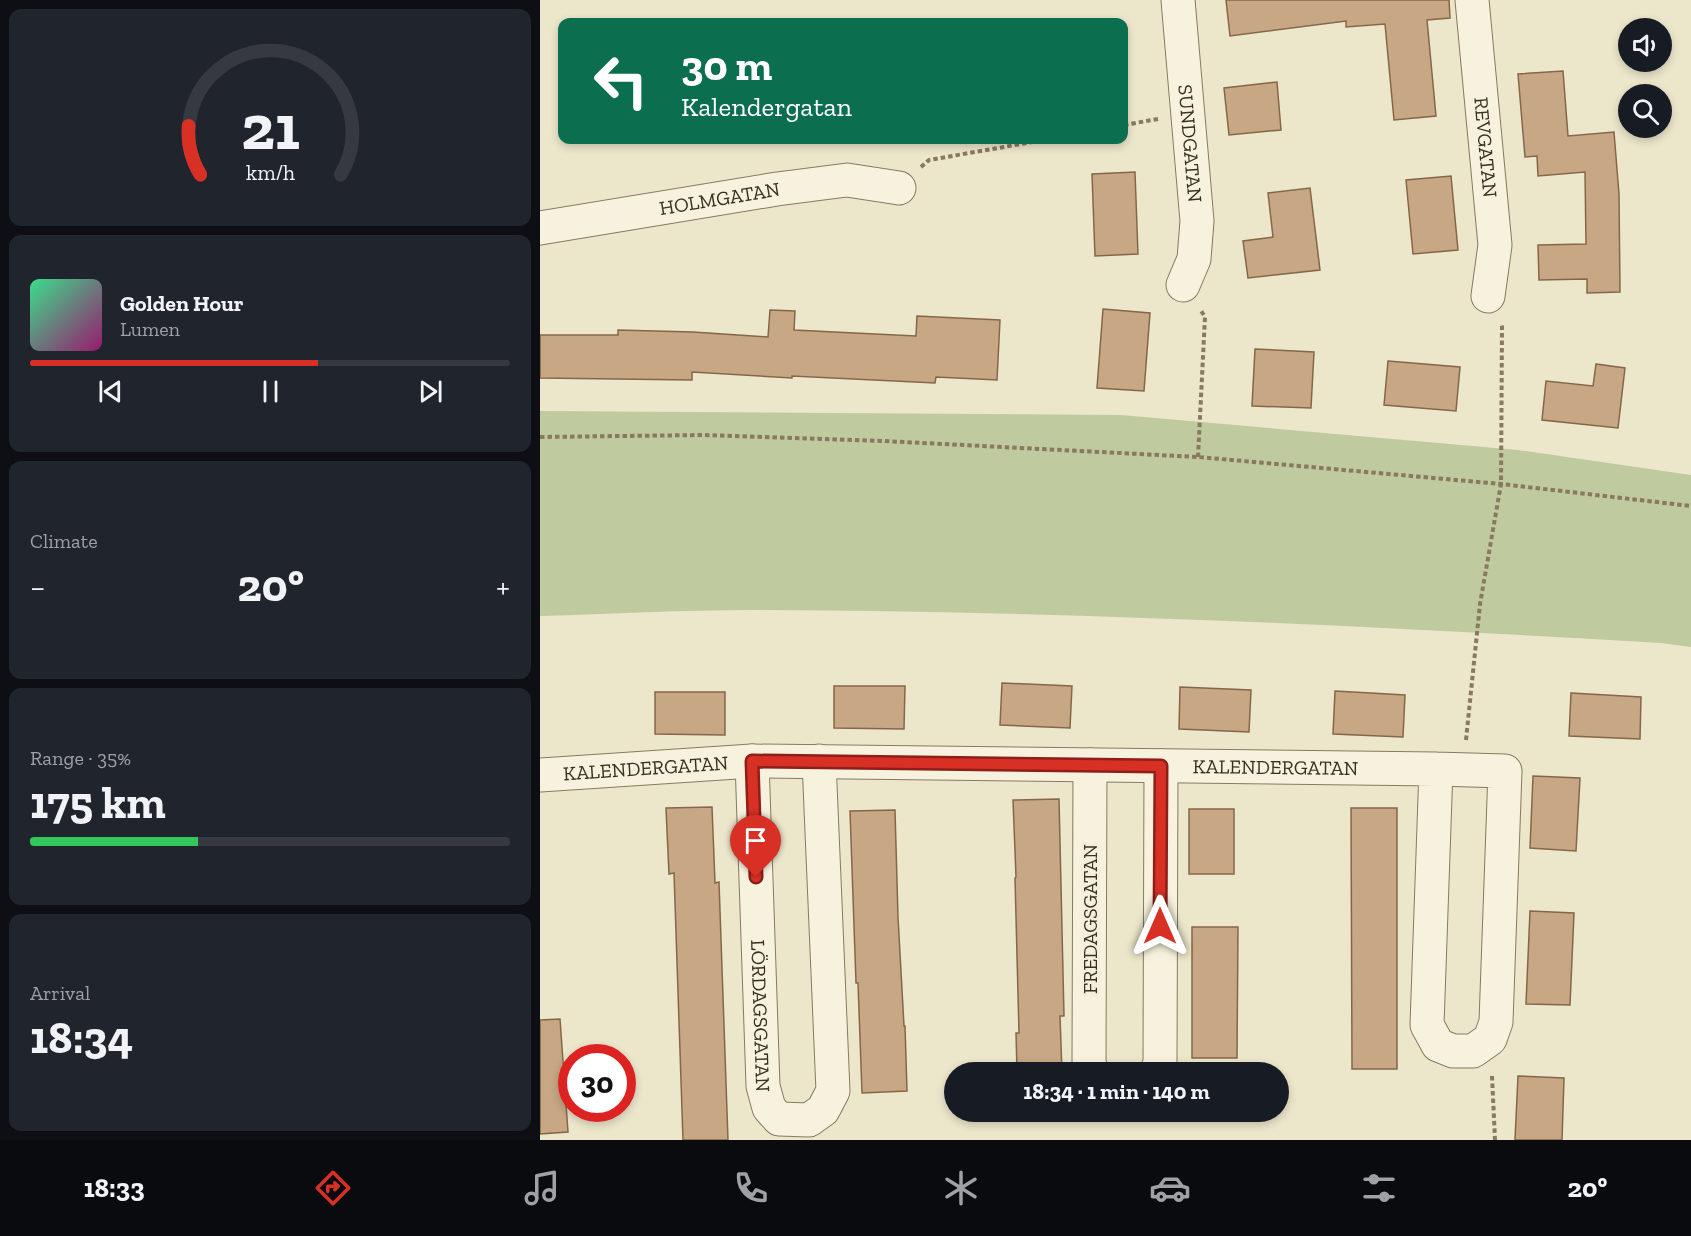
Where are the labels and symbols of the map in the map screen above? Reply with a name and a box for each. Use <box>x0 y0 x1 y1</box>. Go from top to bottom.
street label: SUNDGATAN <box>1173 83 1207 204</box>
street label: REVGATAN <box>1469 96 1503 199</box>
street label: HOLMGATAN <box>657 177 782 220</box>
street label: KALENDERGATAN <box>562 751 729 785</box>
street label: KALENDERGATAN <box>1193 754 1359 780</box>
pin <box>730 815 781 877</box>
street label: FREDAGSGATAN <box>1078 844 1102 994</box>
position arrow <box>1128 894 1192 958</box>
street label: LÖRDAGSGATAN <box>746 939 775 1093</box>
speed limit sign: 30 <box>558 1044 636 1122</box>

